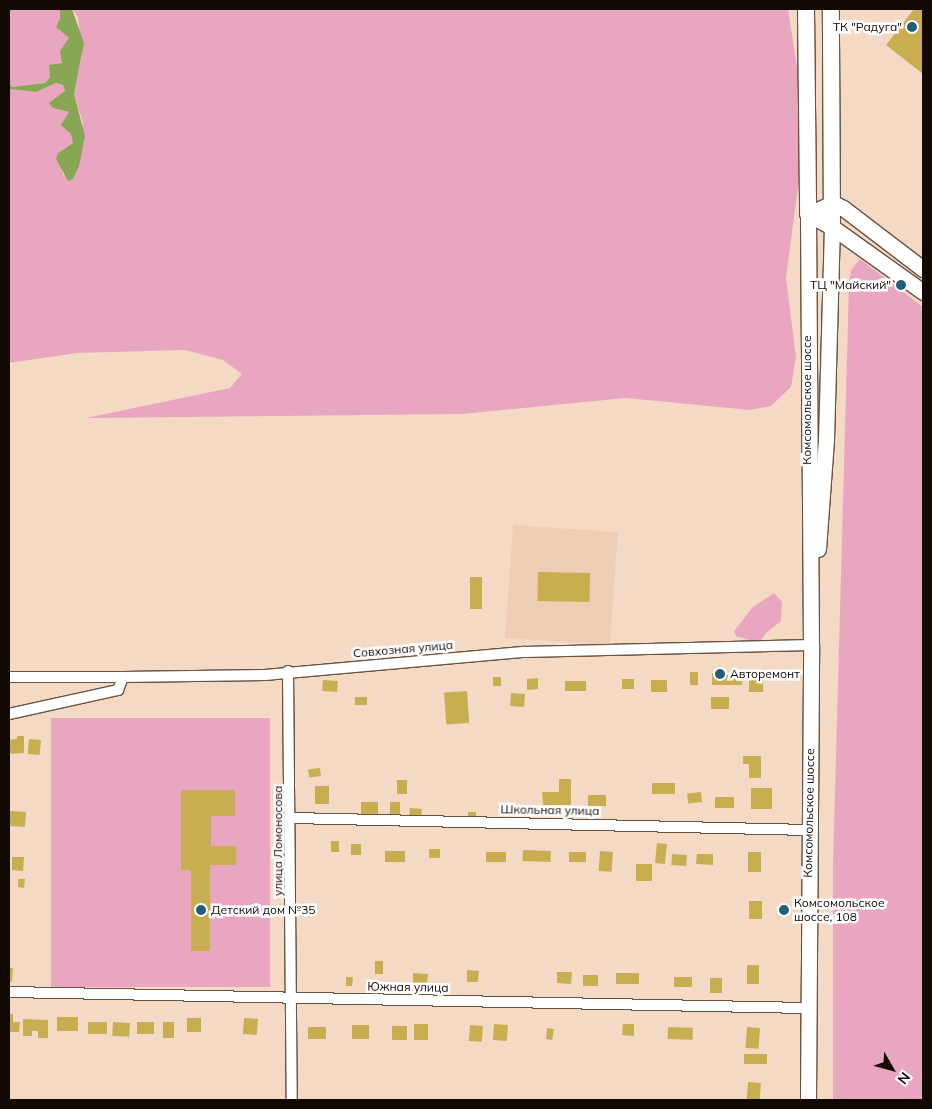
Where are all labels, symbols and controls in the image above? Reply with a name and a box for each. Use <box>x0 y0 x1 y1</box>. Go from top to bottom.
place label: ТК "Радуга" <box>833 20 902 34</box>
marker: ТК "Радуга" <box>906 21 918 33</box>
place label: ТЦ "Майский" <box>810 278 891 292</box>
marker: ТЦ "Майский" <box>895 279 907 291</box>
street label: Комсомольское шоссе <box>800 335 814 465</box>
street label: Совхозная улица <box>352 637 454 661</box>
place label: Авторемонт <box>730 667 800 681</box>
marker: Авторемонт <box>714 668 726 680</box>
street label: Комсомольское шоссе <box>801 748 817 878</box>
street label: улица Ломоносова <box>271 786 285 896</box>
street label: Школьная улица <box>500 802 600 818</box>
place label: Комсомольское шоссе, 108 <box>794 896 885 924</box>
place label: Детский дом №35 <box>211 903 316 917</box>
marker: Детский дом №35 <box>195 904 207 916</box>
marker: Комсомольское шоссе, 108 <box>778 904 790 916</box>
street label: Южная улица <box>367 979 449 995</box>
north arrow <box>867 1044 917 1094</box>
text: N <box>893 1069 914 1088</box>

